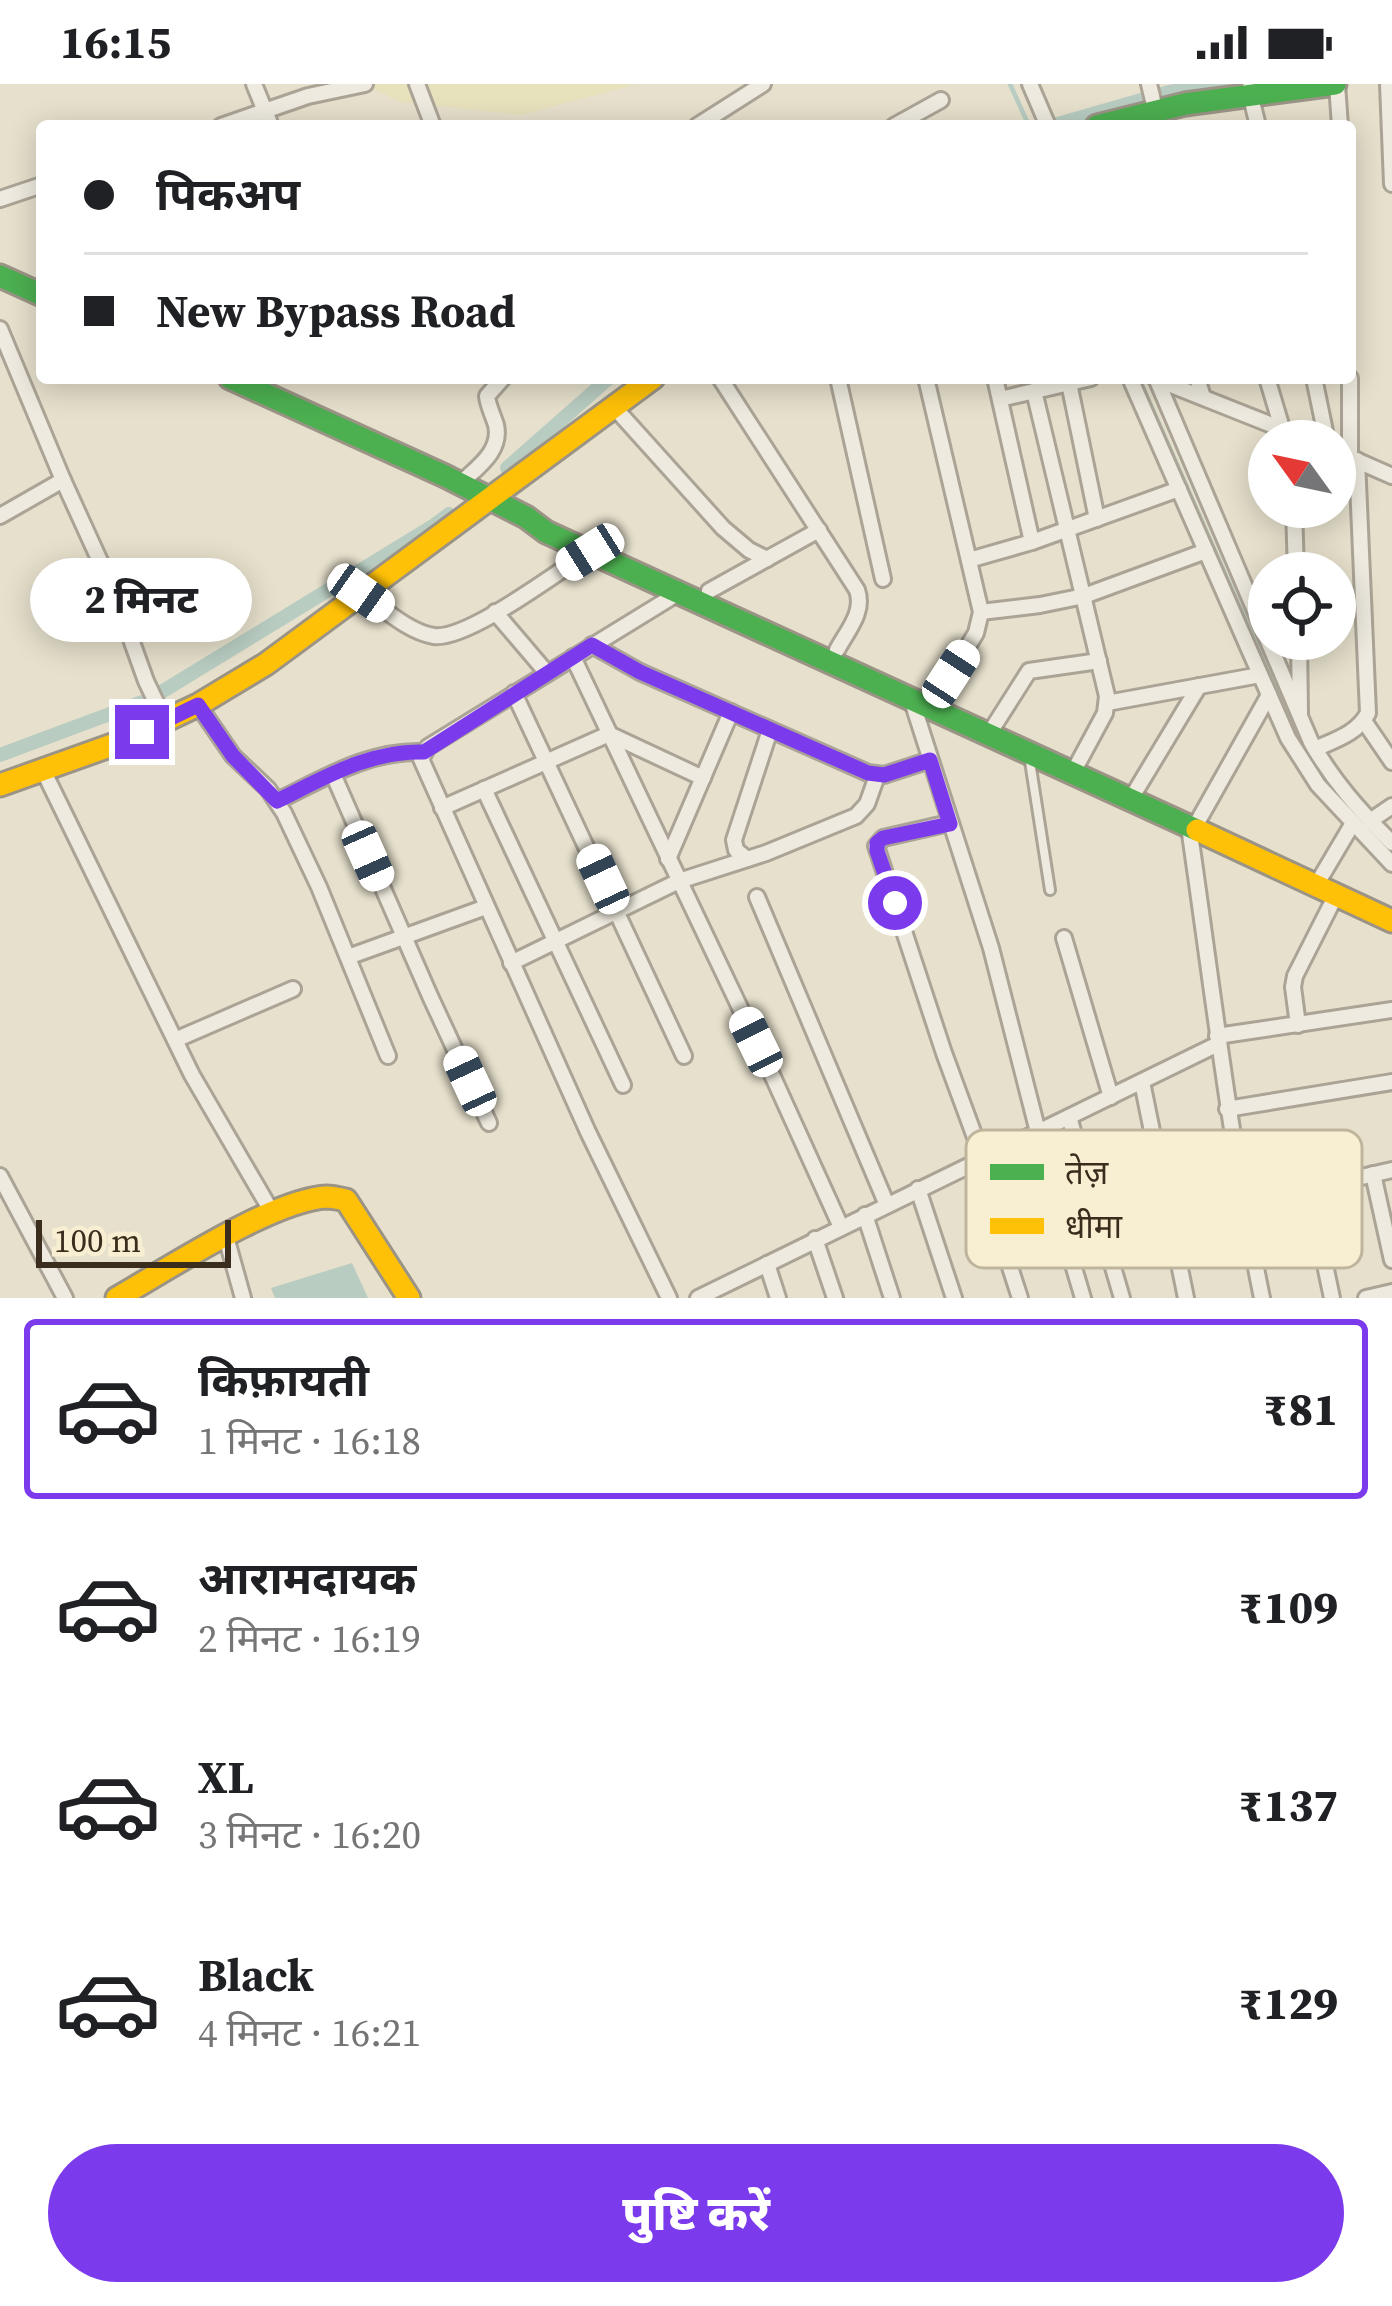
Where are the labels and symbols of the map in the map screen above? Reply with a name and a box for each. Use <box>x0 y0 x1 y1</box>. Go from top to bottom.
north arrow <box>1248 420 1356 528</box>
car <box>550 518 630 586</box>
callout: 2 मिनट <box>31 558 253 642</box>
car <box>321 558 401 628</box>
car <box>916 634 986 714</box>
route end <box>115 705 169 759</box>
car <box>337 816 399 896</box>
car <box>571 839 635 919</box>
route start <box>868 876 922 930</box>
car <box>724 1002 788 1082</box>
car <box>438 1041 502 1121</box>
legend <box>966 1130 1362 1268</box>
text: तेज़ <box>1065 1150 1109 1195</box>
text: धीमा <box>1065 1204 1124 1249</box>
scale bar <box>36 1214 231 1267</box>

